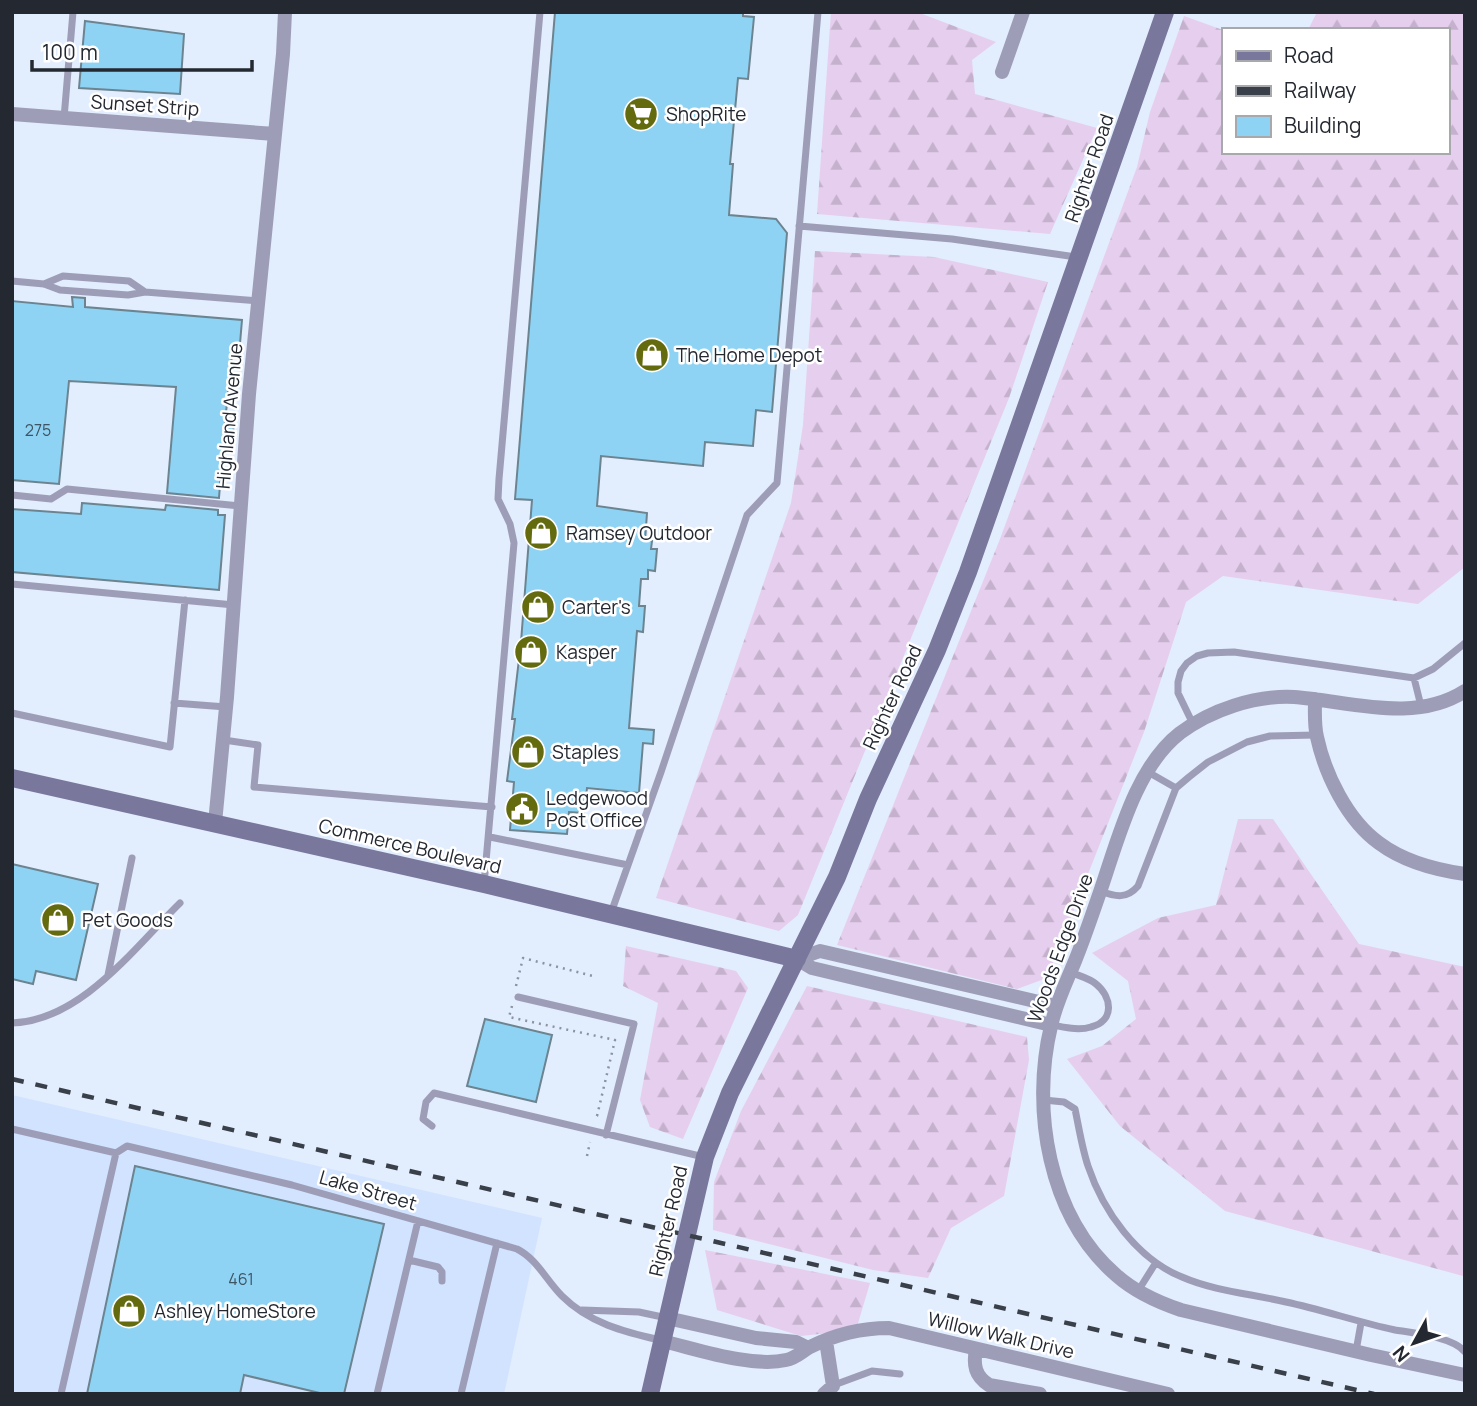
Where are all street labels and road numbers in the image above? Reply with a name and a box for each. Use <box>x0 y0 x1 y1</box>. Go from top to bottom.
street label: Sunset Strip <box>90 88 200 122</box>
street label: Righter Road <box>1058 110 1120 226</box>
street label: Highland Avenue <box>210 342 248 490</box>
street label: Righter Road <box>856 640 928 754</box>
street label: Commerce Boulevard <box>316 812 504 880</box>
street label: Woods Edge Drive <box>1021 870 1099 1026</box>
street label: Righter Road <box>643 1163 693 1279</box>
street label: Lake Street <box>316 1164 420 1216</box>
street label: Willow Walk Drive <box>925 1306 1077 1364</box>

